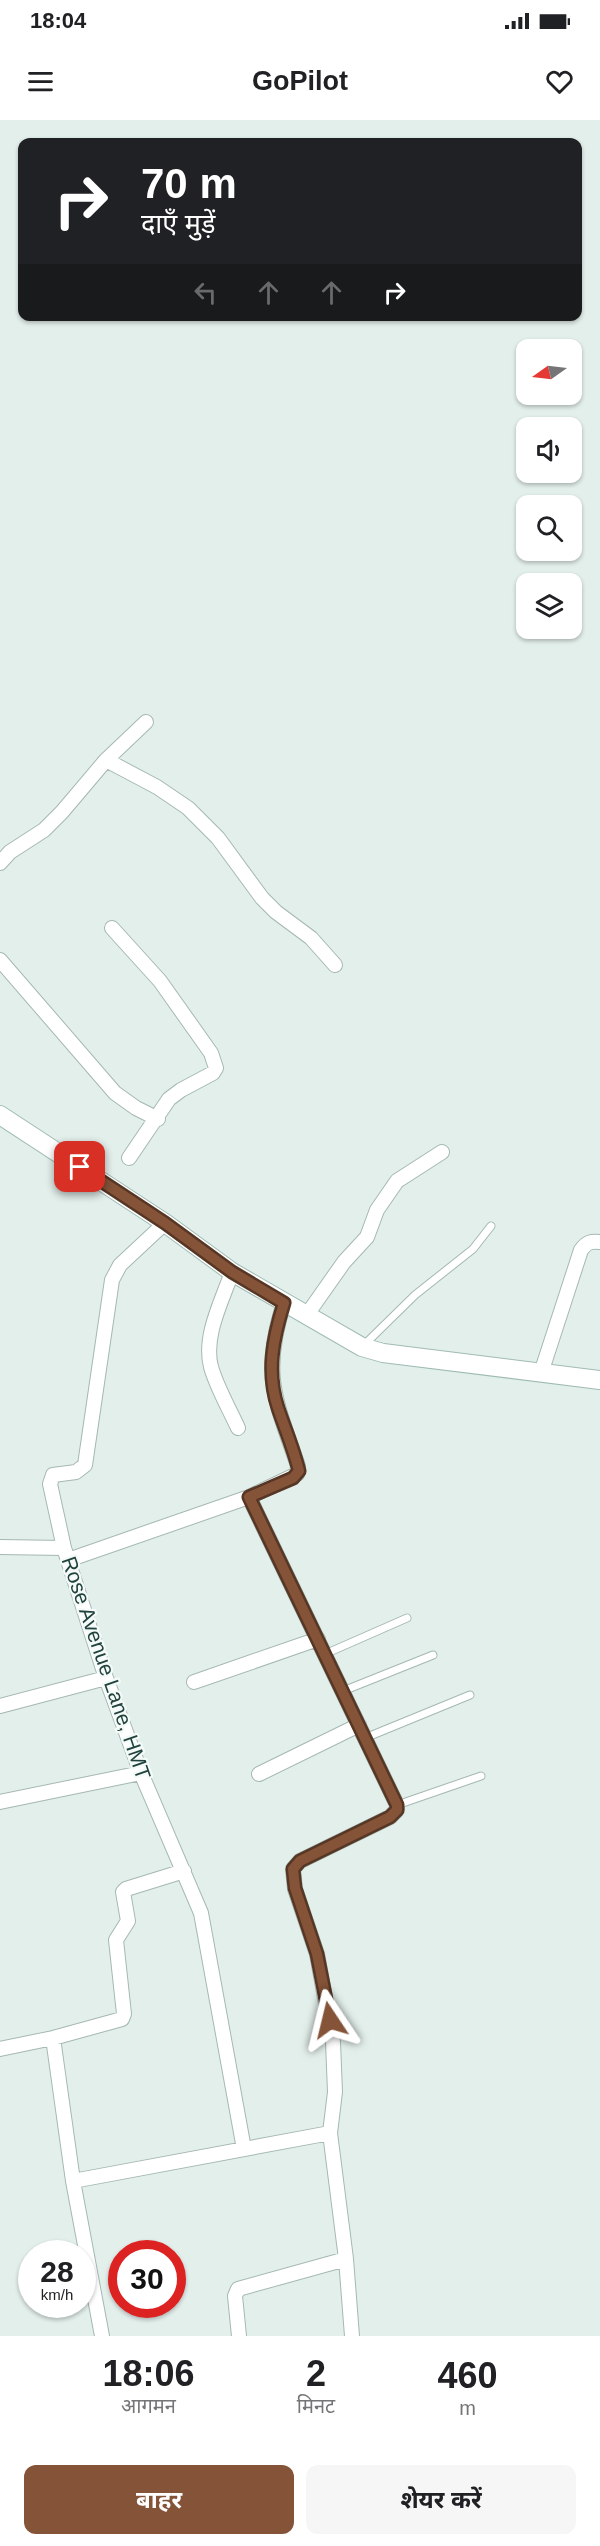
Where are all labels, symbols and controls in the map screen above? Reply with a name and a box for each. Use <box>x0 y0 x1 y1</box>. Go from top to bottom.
text: 18:04 <box>30 8 86 33</box>
icon: menu <box>24 65 57 98</box>
icon: heart <box>543 65 576 98</box>
text: GoPilot <box>252 66 348 96</box>
text: 70 m <box>141 160 237 207</box>
icon: right <box>42 162 120 240</box>
text: दाएँ मुड़ें <box>141 209 215 239</box>
icon: left <box>189 276 222 309</box>
icon: ahead <box>252 276 285 309</box>
icon: ahead <box>315 276 348 309</box>
icon: right <box>378 276 411 309</box>
north arrow <box>516 339 582 405</box>
map controls <box>516 339 582 639</box>
button: sound <box>516 417 582 483</box>
button: search <box>516 495 582 561</box>
button: layers <box>516 573 582 639</box>
pin <box>54 1141 105 1192</box>
icon: arrive <box>63 1150 96 1183</box>
street label: Rose Avenue Lane, HMT <box>57 1553 156 1782</box>
position arrow <box>298 1988 362 2052</box>
speed limit sign: 30 <box>108 2240 186 2318</box>
text: 28 <box>40 2255 74 2288</box>
text: km/h <box>41 2286 73 2303</box>
text: 18:06 <box>102 2353 194 2394</box>
text: 2 <box>306 2353 326 2394</box>
text: 460 <box>438 2355 498 2396</box>
text: आगमन <box>121 2395 176 2417</box>
text: मिनट <box>297 2395 335 2417</box>
text: m <box>459 2397 476 2419</box>
button: बाहर <box>24 2465 294 2534</box>
button: शेयर करें <box>306 2465 576 2534</box>

